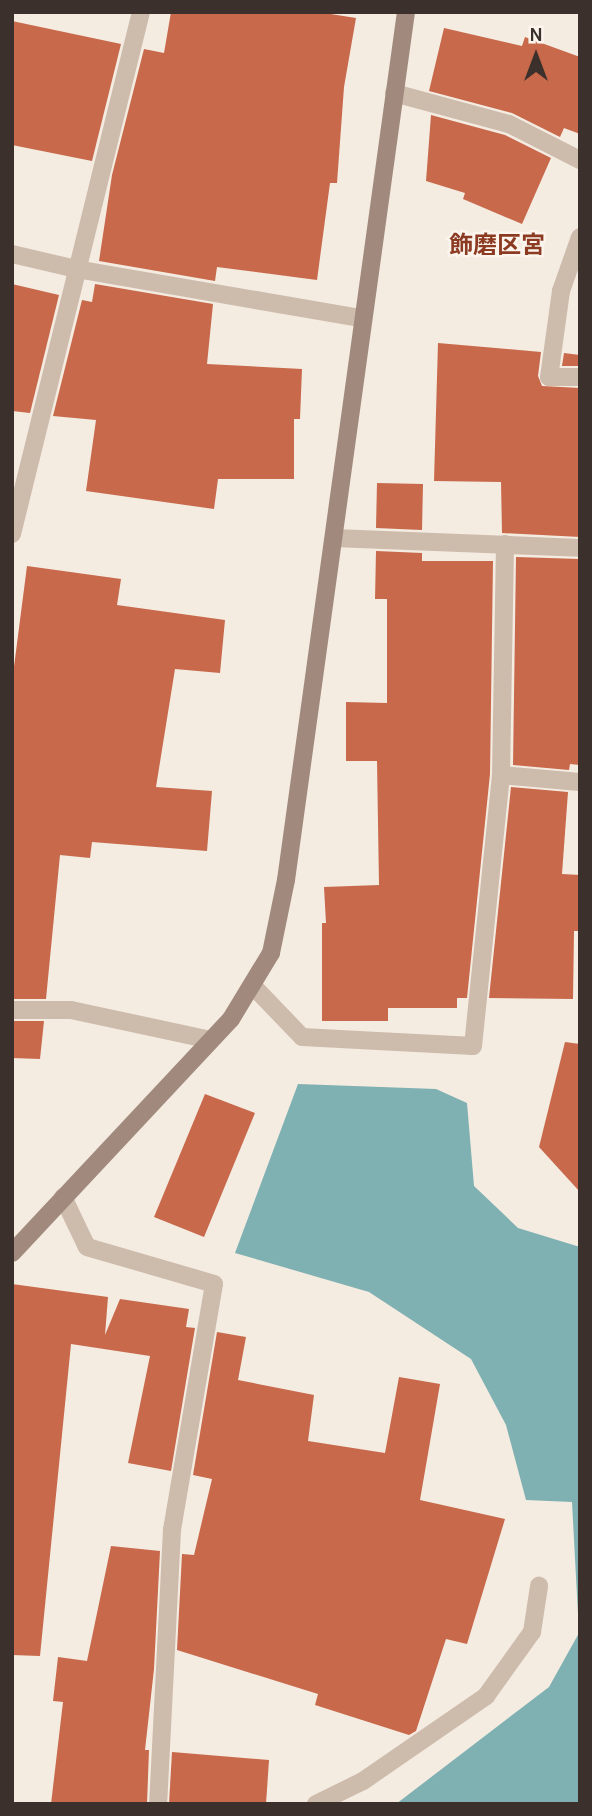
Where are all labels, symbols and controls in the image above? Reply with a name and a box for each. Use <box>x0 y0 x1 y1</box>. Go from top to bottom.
north arrow <box>501 21 571 91</box>
text: N <box>529 24 543 46</box>
district label: 飾磨区宮 <box>449 232 545 260</box>

